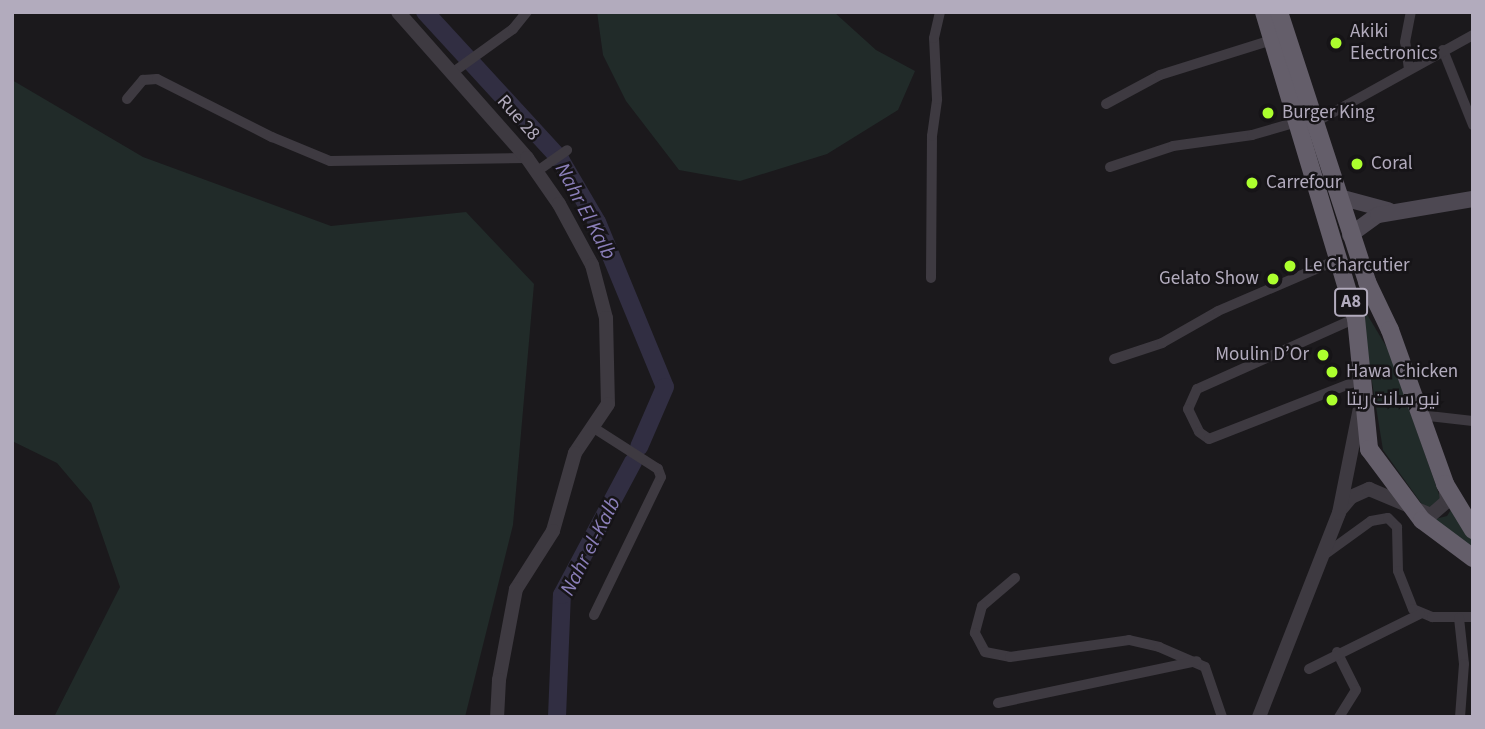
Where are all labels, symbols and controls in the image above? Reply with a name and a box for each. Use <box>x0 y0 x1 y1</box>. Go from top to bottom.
place label: Akiki Electronics <box>1350 21 1438 65</box>
marker: Akiki Electronics <box>1328 35 1344 51</box>
street label: Rue 28 <box>492 91 544 145</box>
place label: Burger King <box>1282 102 1375 124</box>
marker: Burger King <box>1260 105 1276 121</box>
place label: Coral <box>1371 153 1413 175</box>
marker: Coral <box>1349 156 1365 172</box>
water label: Nahr El Kalb <box>550 158 622 264</box>
place label: Carrefour <box>1266 172 1341 194</box>
marker: Carrefour <box>1244 175 1260 191</box>
place label: Le Charcutier <box>1304 255 1410 277</box>
marker: Le Charcutier <box>1282 258 1298 274</box>
place label: Gelato Show <box>1159 268 1259 290</box>
marker: Gelato Show <box>1265 271 1281 287</box>
road number: A8 <box>1334 288 1368 316</box>
place label: Moulin D’Or <box>1215 344 1309 366</box>
marker: Moulin D’Or <box>1315 347 1331 363</box>
place label: Hawa Chicken <box>1346 361 1458 383</box>
marker: Hawa Chicken <box>1324 364 1340 380</box>
place label: نيو سانت ريتا <box>1346 389 1440 411</box>
marker: نيو سانت ريتا <box>1324 392 1340 408</box>
water label: Nahr el-Kalb <box>554 492 626 600</box>

